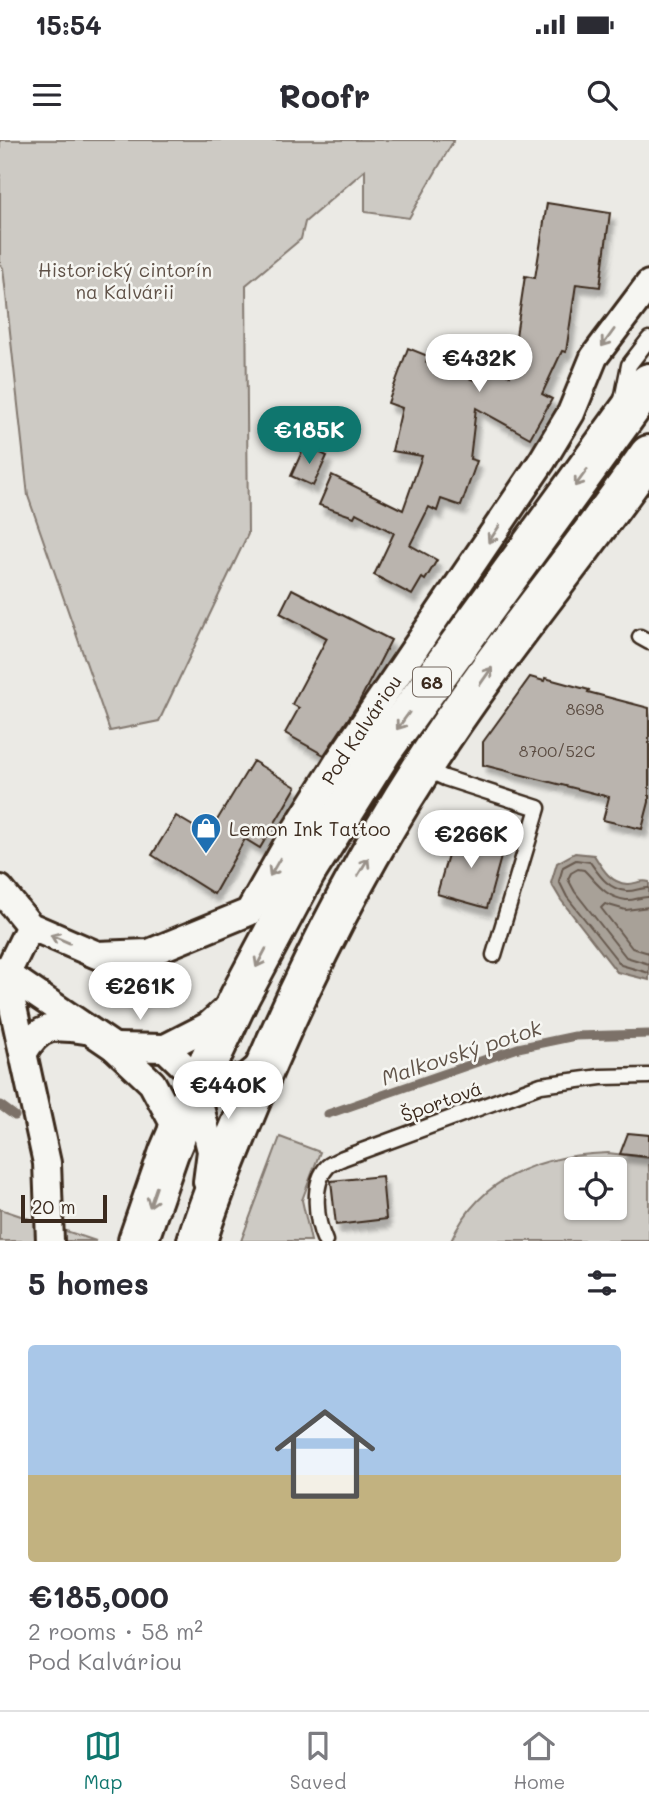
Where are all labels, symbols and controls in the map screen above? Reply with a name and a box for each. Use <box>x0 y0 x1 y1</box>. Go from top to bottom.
text: 15:54 <box>35 8 102 42</box>
text: Roofr <box>279 74 370 116</box>
icon: menu <box>28 76 66 114</box>
icon: search <box>583 76 621 114</box>
park label: Historický cintorín na Kalvárii <box>38 257 212 304</box>
one-way arrow <box>600 328 615 347</box>
pin: €432K <box>430 334 528 394</box>
text: €432K <box>441 342 517 372</box>
pin: €185K <box>260 406 358 466</box>
text: €185K <box>273 414 345 444</box>
one-way arrow <box>574 468 588 487</box>
one-way arrow <box>487 524 501 544</box>
one-way arrow <box>479 667 493 686</box>
road number: 68 <box>413 668 451 696</box>
street label: Pod Kalváriou <box>315 669 406 789</box>
house number: 8698 <box>566 698 605 719</box>
one-way arrow <box>396 712 411 730</box>
house number: 8700/52C <box>519 740 595 761</box>
pin: €266K <box>422 810 520 870</box>
shop icon: Lemon Ink Tattoo <box>189 811 223 855</box>
place label: Lemon Ink Tattoo <box>229 816 390 841</box>
text: €266K <box>434 818 508 848</box>
one-way arrow <box>267 857 281 877</box>
one-way arrow <box>356 858 370 878</box>
one-way arrow <box>50 932 71 945</box>
one-way arrow <box>253 947 267 968</box>
pin: €261K <box>91 962 189 1022</box>
text: €261K <box>105 970 175 1000</box>
water label: Malkovský potok <box>377 1013 545 1091</box>
pin: €440K <box>179 1062 277 1121</box>
text: €440K <box>189 1069 267 1099</box>
street label: Športová <box>397 1075 485 1127</box>
map controls <box>564 1157 627 1220</box>
button: locate <box>564 1157 627 1220</box>
one-way arrow <box>146 1185 159 1207</box>
scale bar <box>21 1192 107 1224</box>
text: 20 m <box>32 1194 76 1219</box>
text: 5 homes <box>28 1263 149 1303</box>
icon: filters <box>583 1264 621 1302</box>
icon: home <box>262 1391 388 1517</box>
text: €185,000 <box>28 1576 169 1616</box>
text: 2 rooms · 58 m² <box>28 1616 203 1646</box>
text: Pod Kalváriou <box>28 1646 182 1676</box>
tab: Map <box>84 1727 122 1794</box>
tab: Saved <box>290 1727 346 1794</box>
tab: Home <box>514 1727 565 1794</box>

